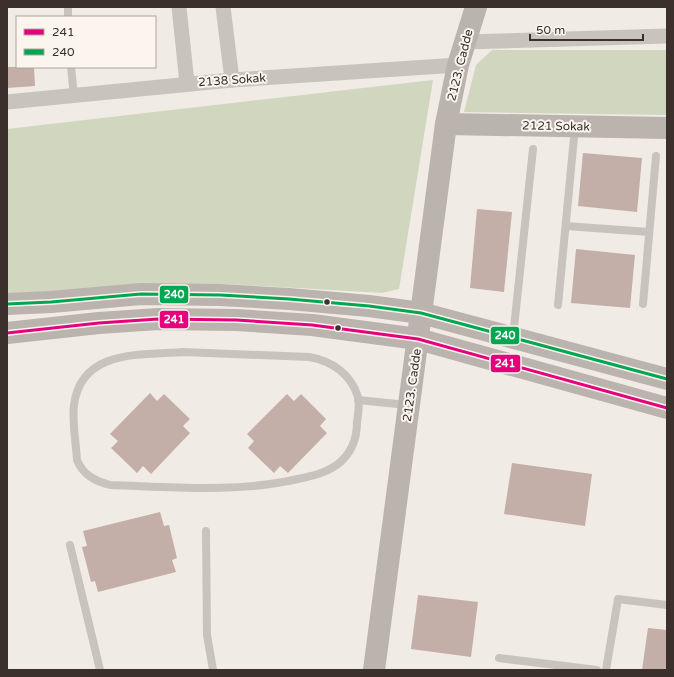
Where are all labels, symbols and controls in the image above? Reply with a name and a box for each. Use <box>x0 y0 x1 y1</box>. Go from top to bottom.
legend <box>16 16 156 68</box>
scale bar <box>530 16 643 42</box>
text: 50 m <box>536 23 565 37</box>
text: 241 <box>52 25 75 39</box>
street label: 2123. Cadde <box>444 27 476 102</box>
text: 240 <box>52 45 75 59</box>
street label: 2138 Sokak <box>198 71 267 89</box>
street label: 2121 Sokak <box>522 118 590 134</box>
line badge: 240 <box>159 285 189 304</box>
text: 240 <box>164 288 184 301</box>
unlabelled marker <box>322 297 332 307</box>
line badge: 241 <box>159 310 189 329</box>
text: 241 <box>164 313 184 326</box>
unlabelled marker <box>333 323 343 333</box>
line badge: 240 <box>490 326 520 345</box>
text: 240 <box>495 329 515 342</box>
street label: 2123. Cadde <box>400 347 424 422</box>
line badge: 241 <box>490 354 521 373</box>
text: 241 <box>495 357 515 370</box>

